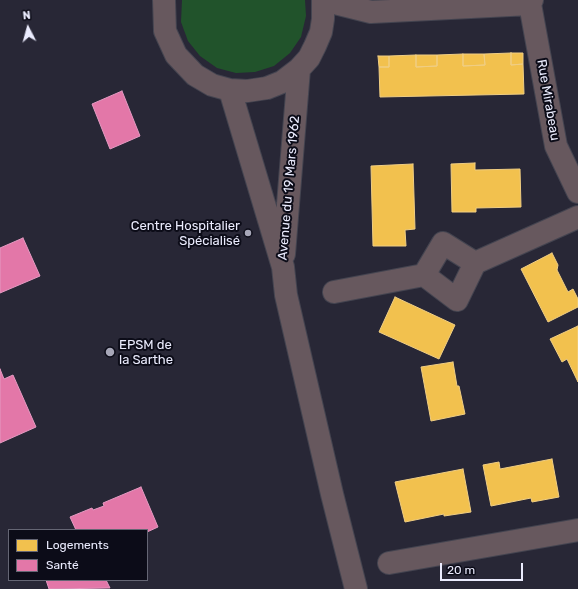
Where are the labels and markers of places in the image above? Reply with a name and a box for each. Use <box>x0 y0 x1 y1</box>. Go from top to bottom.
place label: Centre Hospitalier Spécialisé <box>131 218 240 249</box>
marker: Centre Hospitalier Spécialisé <box>243 228 253 238</box>
place label: EPSM de la Sarthe <box>119 337 173 368</box>
marker: EPSM de la Sarthe <box>104 346 116 358</box>

